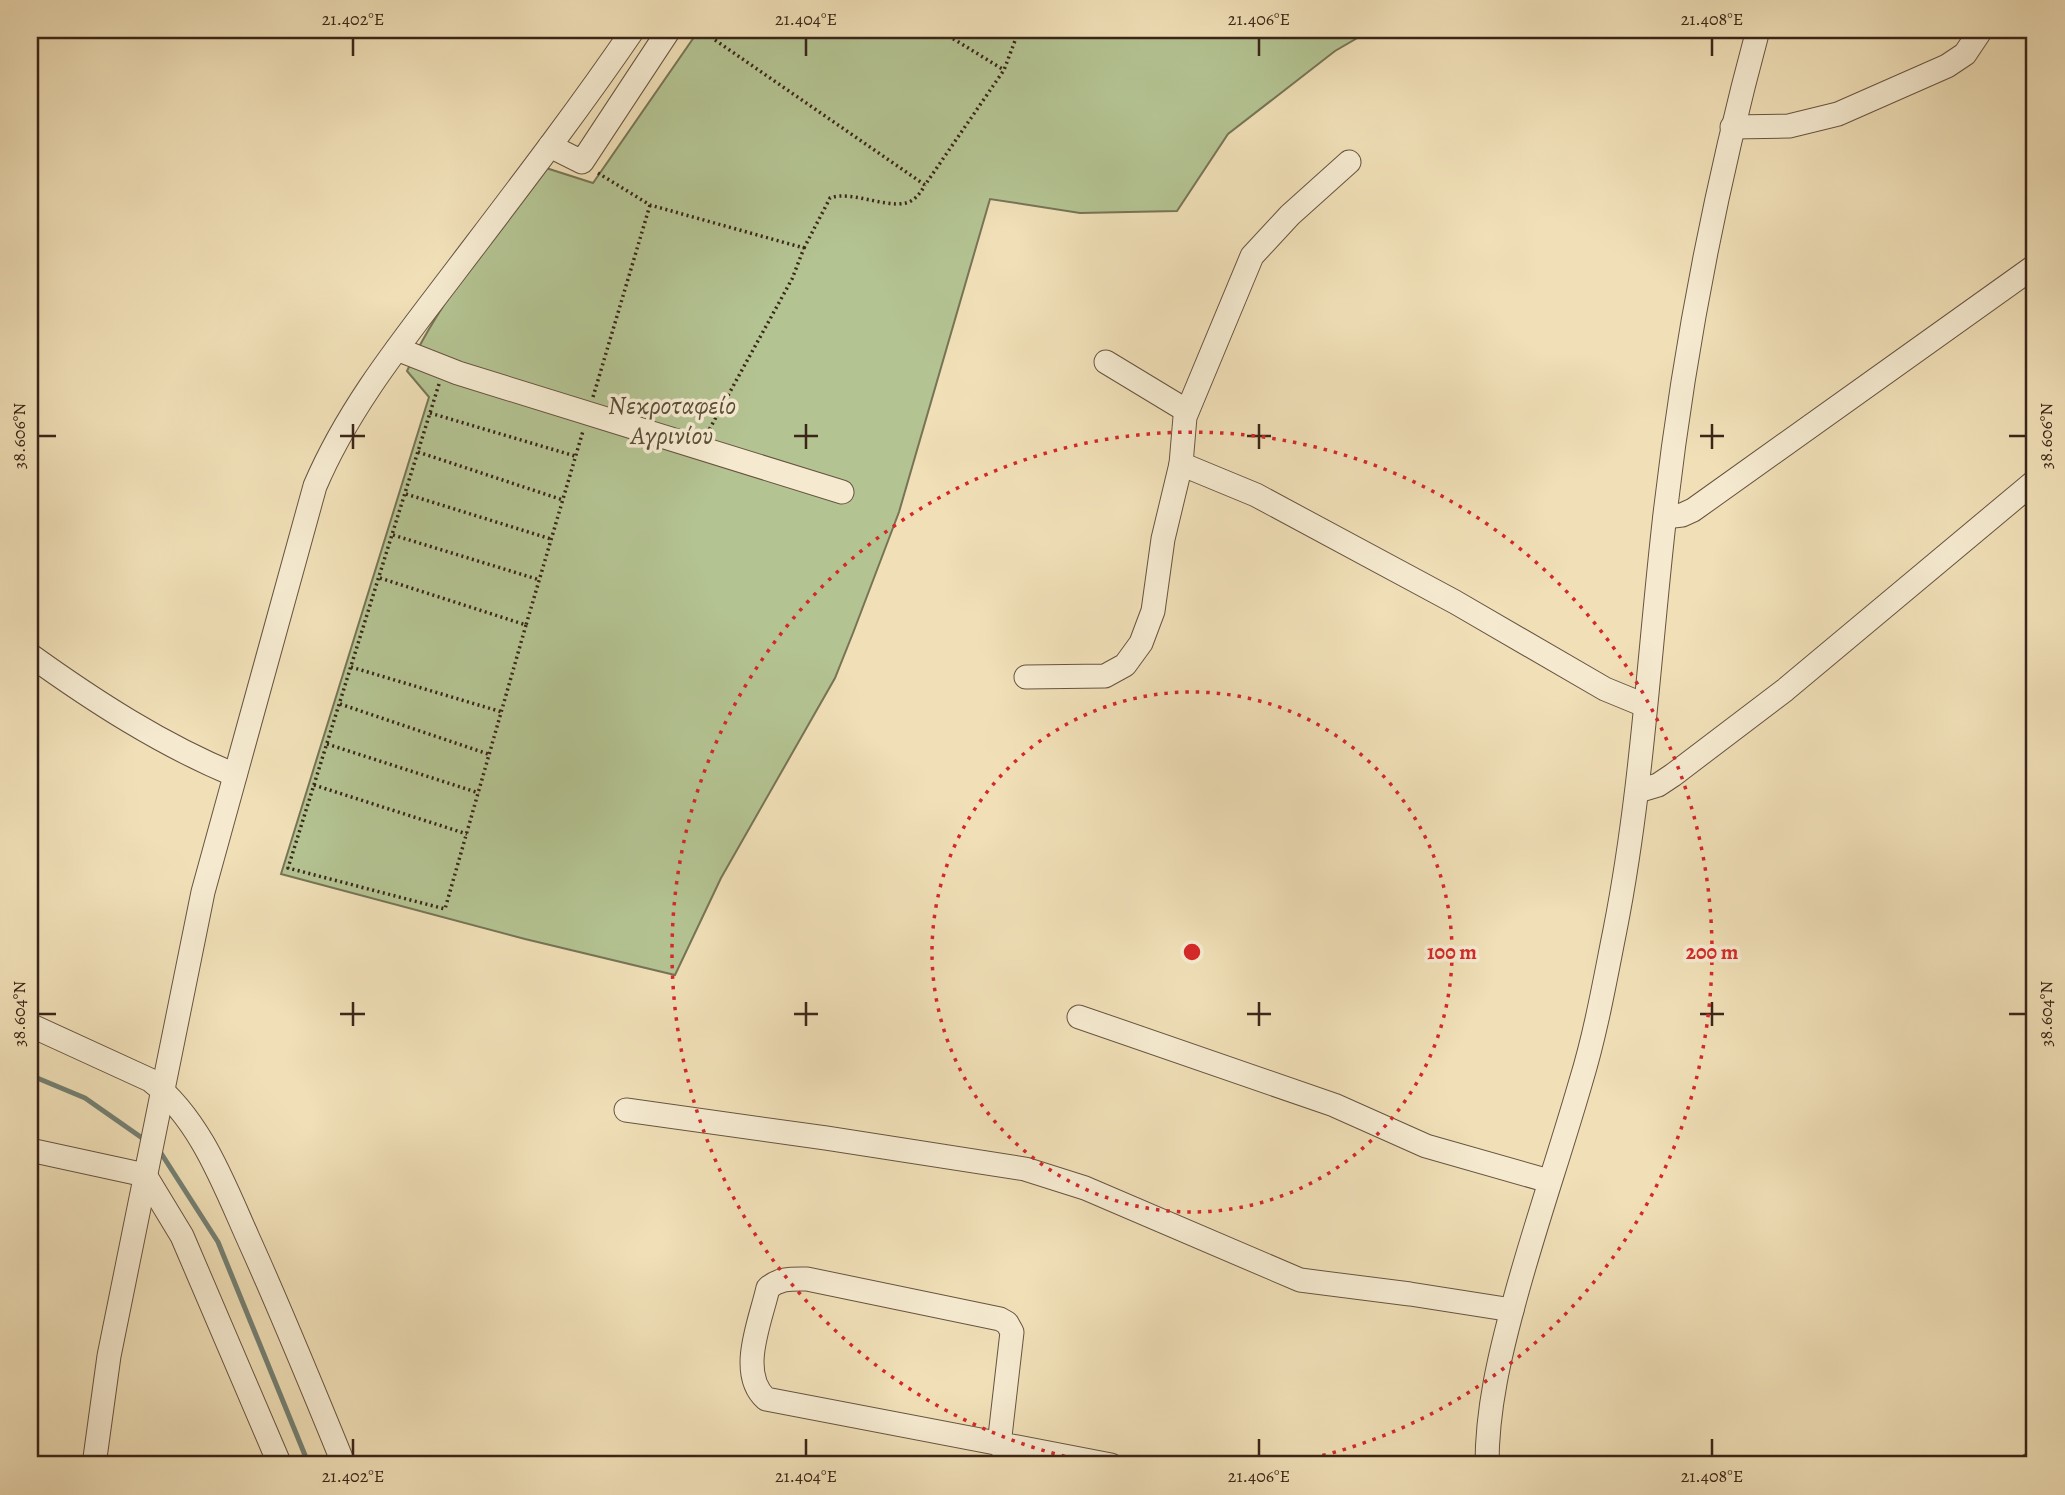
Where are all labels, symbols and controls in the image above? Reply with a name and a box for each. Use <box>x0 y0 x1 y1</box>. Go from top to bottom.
text: 21.402°E <box>322 7 384 31</box>
text: 21.404°E <box>775 7 837 31</box>
text: 21.406°E <box>1228 7 1290 31</box>
text: 21.408°E <box>1681 7 1743 31</box>
park label: Νεκροταφείο Αγρινίου <box>608 388 736 453</box>
text: 38.606°N <box>7 403 31 469</box>
text: 38.606°N <box>2034 403 2058 469</box>
text: 100 m <box>1427 938 1477 966</box>
text: 200 m <box>1686 938 1739 966</box>
centre of rings <box>1180 940 1204 964</box>
text: 38.604°N <box>7 981 31 1047</box>
text: 38.604°N <box>2034 981 2058 1047</box>
text: 21.402°E <box>322 1464 384 1488</box>
text: 21.404°E <box>775 1464 837 1488</box>
text: 21.406°E <box>1228 1464 1290 1488</box>
text: 21.408°E <box>1681 1464 1743 1488</box>

